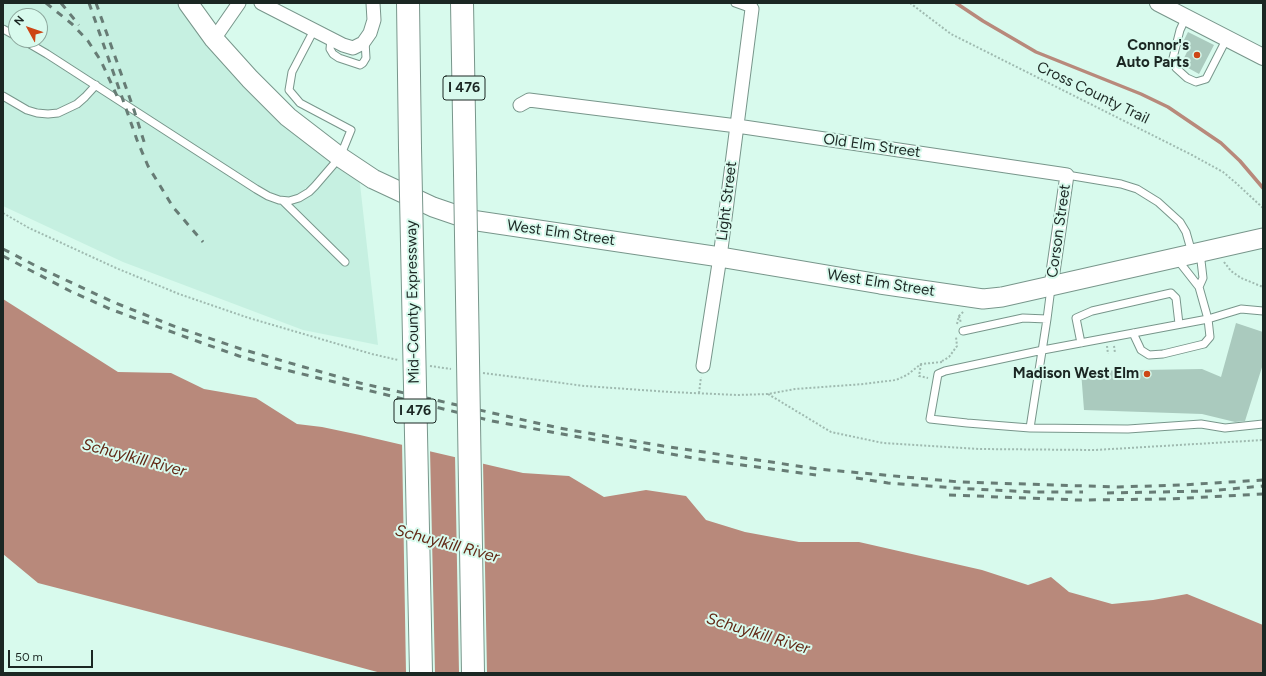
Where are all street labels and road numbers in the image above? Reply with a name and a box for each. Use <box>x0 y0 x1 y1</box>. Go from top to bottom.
street label: Cross County Trail <box>1034 58 1152 128</box>
road number: I 476 <box>443 76 485 100</box>
street label: Old Elm Street <box>822 130 922 162</box>
street label: Light Street <box>713 160 741 242</box>
street label: Corson Street <box>1044 183 1074 279</box>
street label: West Elm Street <box>506 217 616 249</box>
street label: Mid-County Expressway <box>403 220 423 384</box>
street label: West Elm Street <box>826 266 936 300</box>
road number: I 476 <box>394 399 436 423</box>

